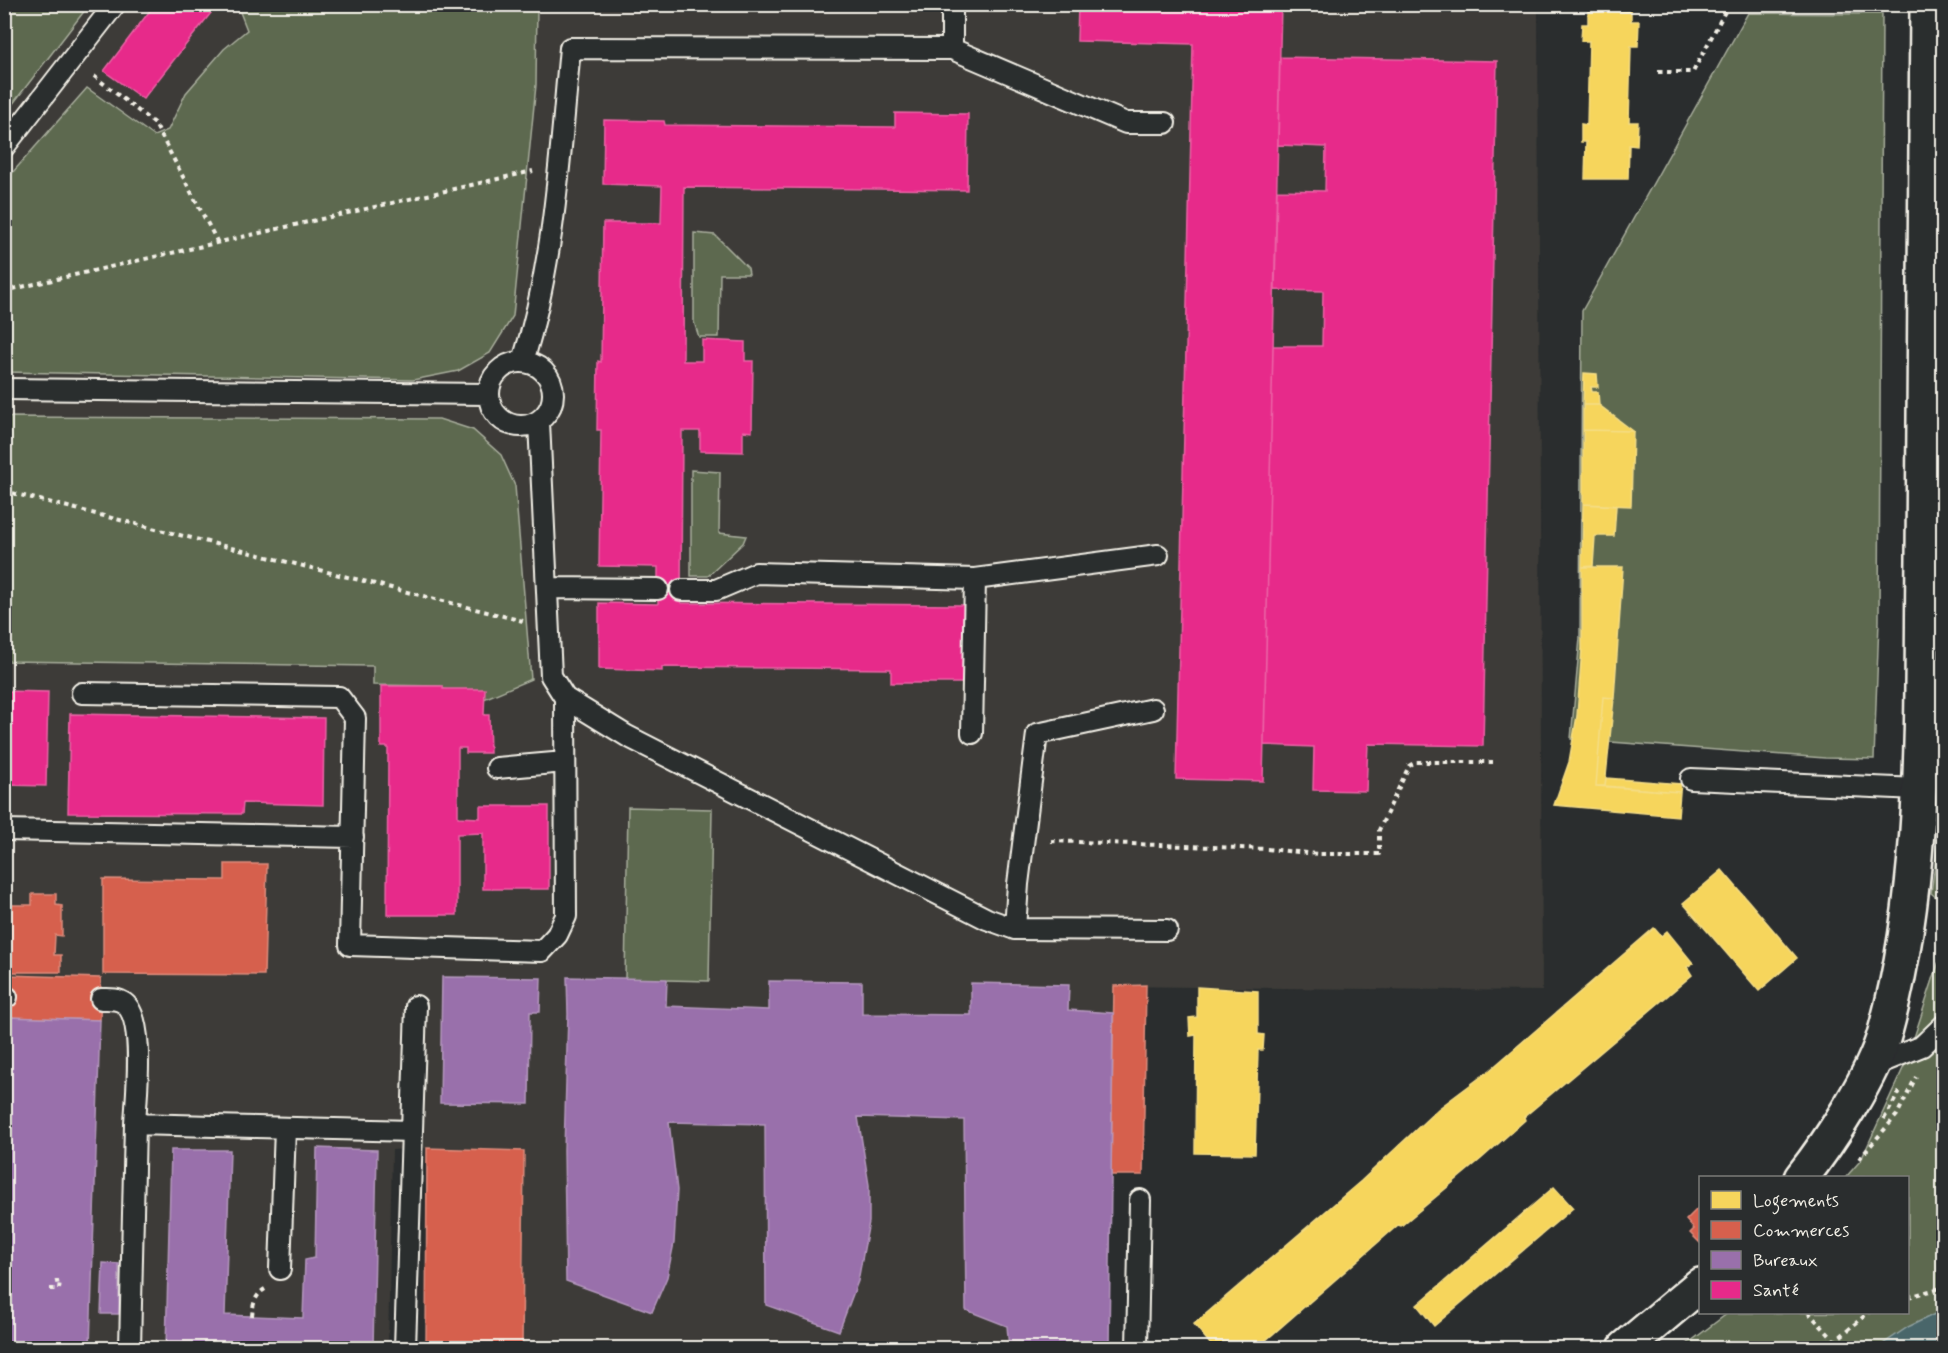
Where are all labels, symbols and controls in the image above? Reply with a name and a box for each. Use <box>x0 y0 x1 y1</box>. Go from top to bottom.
legend <box>1699 1176 1909 1314</box>
text: Logements <box>1753 1189 1839 1215</box>
text: Commerces <box>1753 1219 1849 1243</box>
text: Bureaux <box>1753 1249 1818 1273</box>
text: Santé <box>1753 1279 1799 1303</box>

